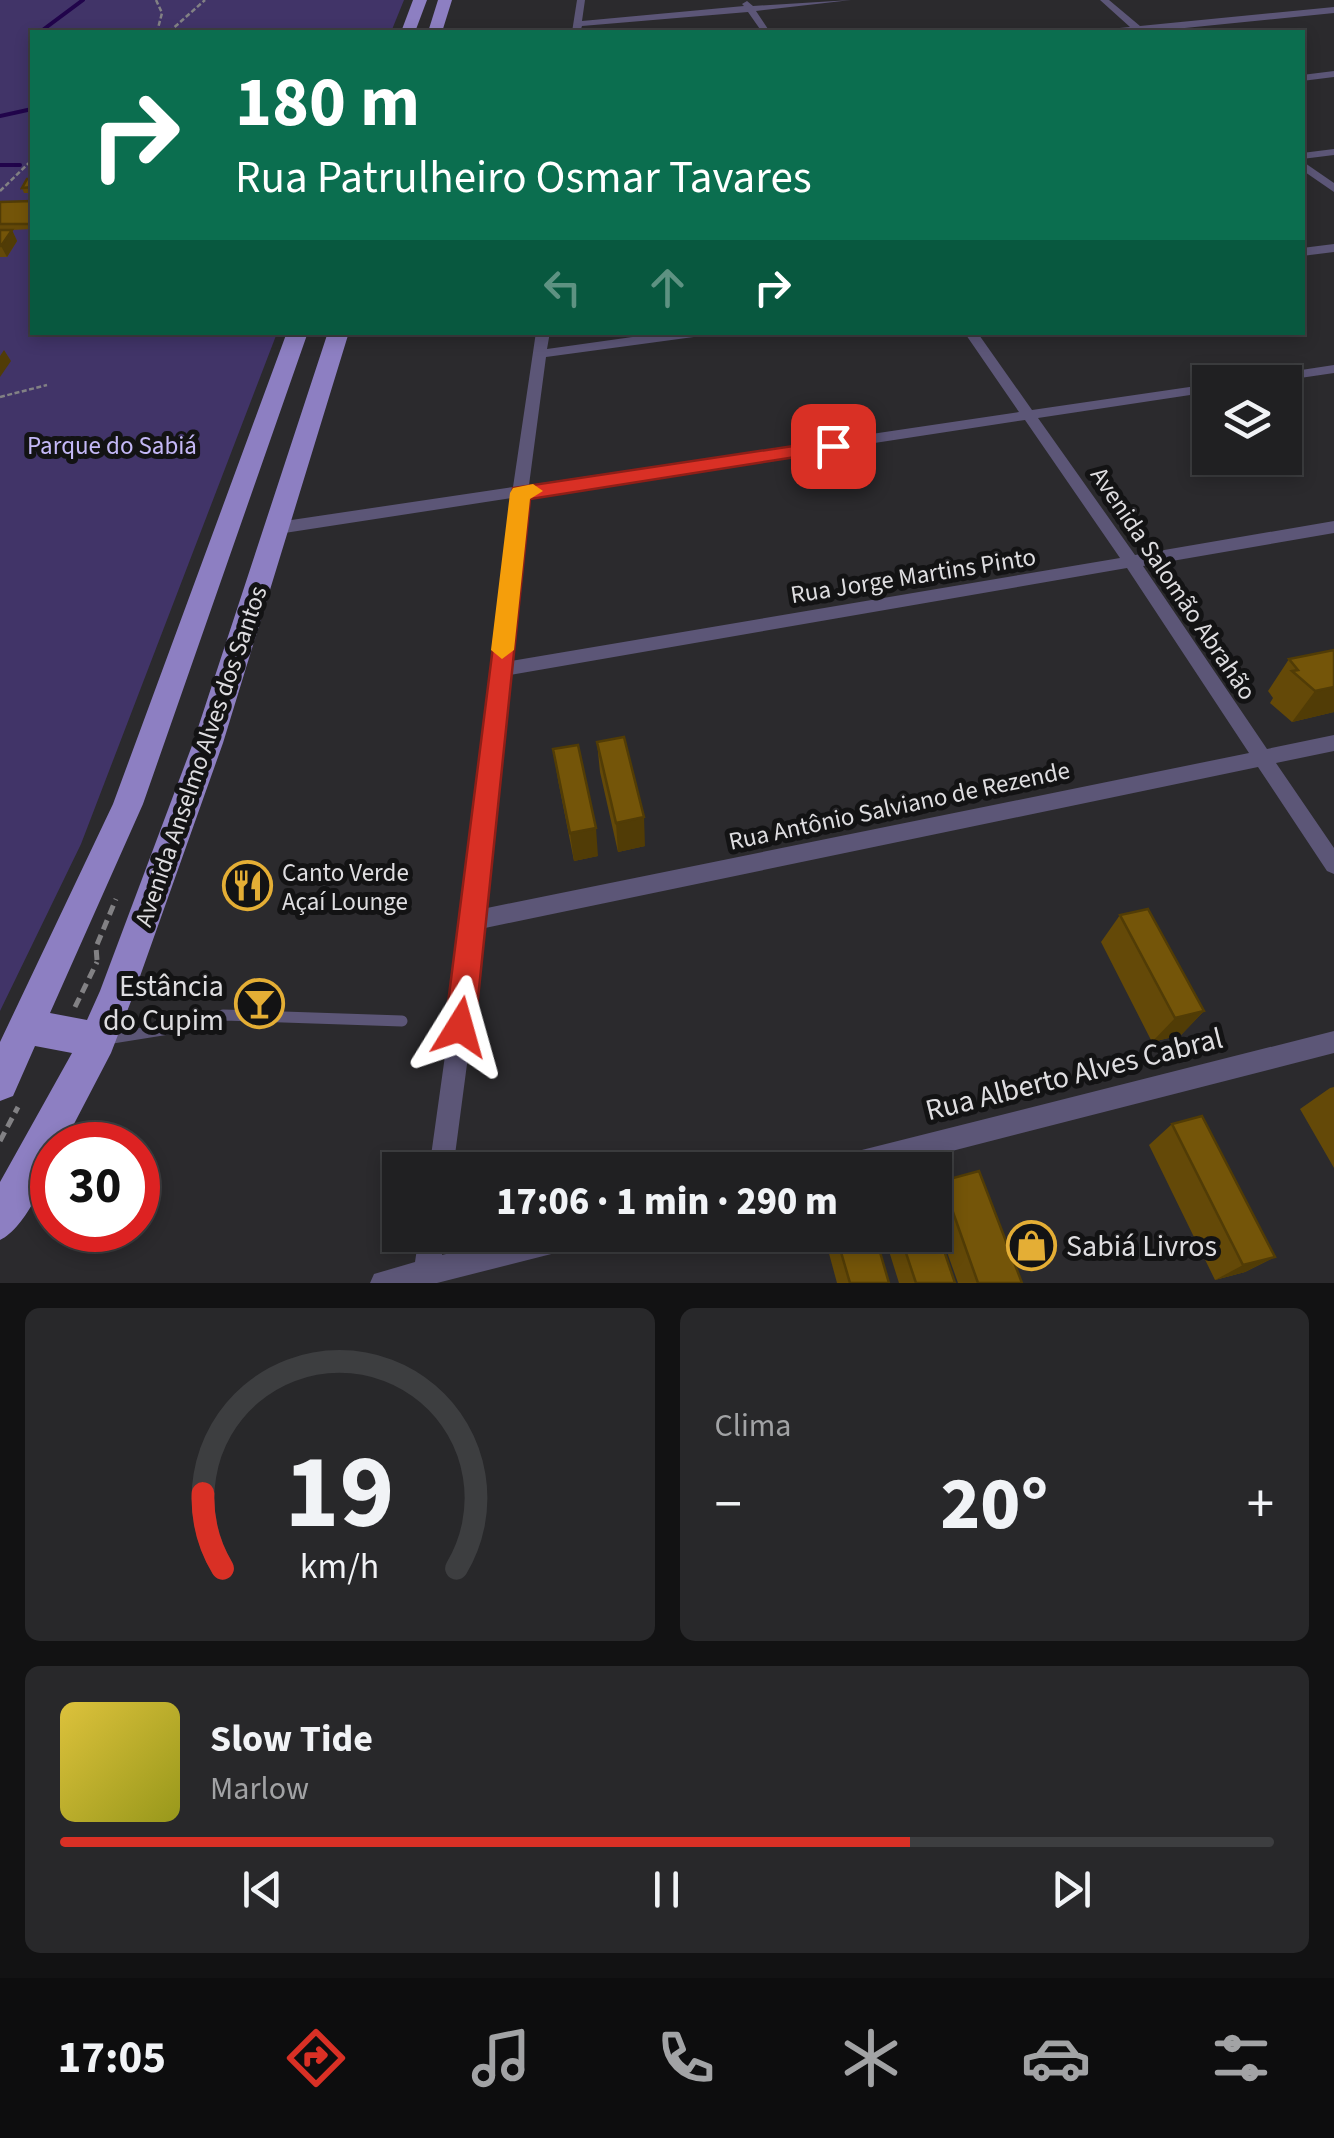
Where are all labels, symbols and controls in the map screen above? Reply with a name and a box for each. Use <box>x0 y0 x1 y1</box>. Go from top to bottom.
text: 180 m <box>235 53 420 153</box>
icon: right <box>70 70 200 200</box>
text: Rua Patrulheiro Osmar Tavares <box>235 146 812 210</box>
icon: left <box>535 260 590 315</box>
icon: ahead <box>640 260 695 315</box>
icon: right <box>745 260 800 315</box>
map controls <box>1192 365 1302 475</box>
button: layers <box>1192 365 1302 475</box>
pin <box>791 404 876 489</box>
icon: arrive <box>806 419 861 474</box>
park label: Parque do Sabiá <box>27 428 197 464</box>
street label: Avenida Salomão Abrahão <box>1082 460 1265 707</box>
street label: Rua Jorge Martins Pinto <box>788 539 1038 613</box>
street label: Avenida Anselmo Alves dos Santos <box>126 581 276 932</box>
street label: Rua Antônio Salviano de Rezende <box>725 752 1073 860</box>
place label: Canto Verde Açaí Lounge <box>282 855 409 920</box>
restaurant icon: Canto Verde Açaí Lounge <box>221 860 273 912</box>
place label: Estância do Cupim <box>103 965 224 1042</box>
position arrow <box>408 975 512 1079</box>
bar icon: Estância do Cupim <box>233 977 285 1029</box>
street label: Rua Alberto Alves Cabral <box>921 1017 1227 1132</box>
speed limit sign: 30 <box>30 1122 160 1252</box>
text: 17:06 · 1 min · 290 m <box>496 1175 838 1229</box>
shop icon: Sabiá Livros <box>1005 1220 1057 1272</box>
place label: Sabiá Livros <box>1066 1225 1217 1268</box>
text: Clima <box>715 1403 791 1449</box>
text: 19 <box>285 1420 395 1568</box>
text: 20° <box>940 1451 1048 1558</box>
text: − <box>715 1466 742 1544</box>
text: + <box>1247 1466 1274 1544</box>
text: km/h <box>300 1541 379 1592</box>
text: Slow Tide <box>210 1712 373 1766</box>
text: Marlow <box>210 1766 309 1812</box>
icon: previous <box>235 1862 290 1917</box>
icon: pause <box>639 1862 694 1917</box>
icon: next <box>1044 1862 1099 1917</box>
icon: directions <box>281 2023 351 2093</box>
icon: music <box>466 2023 536 2093</box>
icon: phone <box>651 2023 721 2093</box>
icon: climate <box>836 2023 906 2093</box>
icon: car <box>1021 2023 1091 2093</box>
icon: filters <box>1206 2023 1276 2093</box>
text: 17:05 <box>58 2026 166 2090</box>

